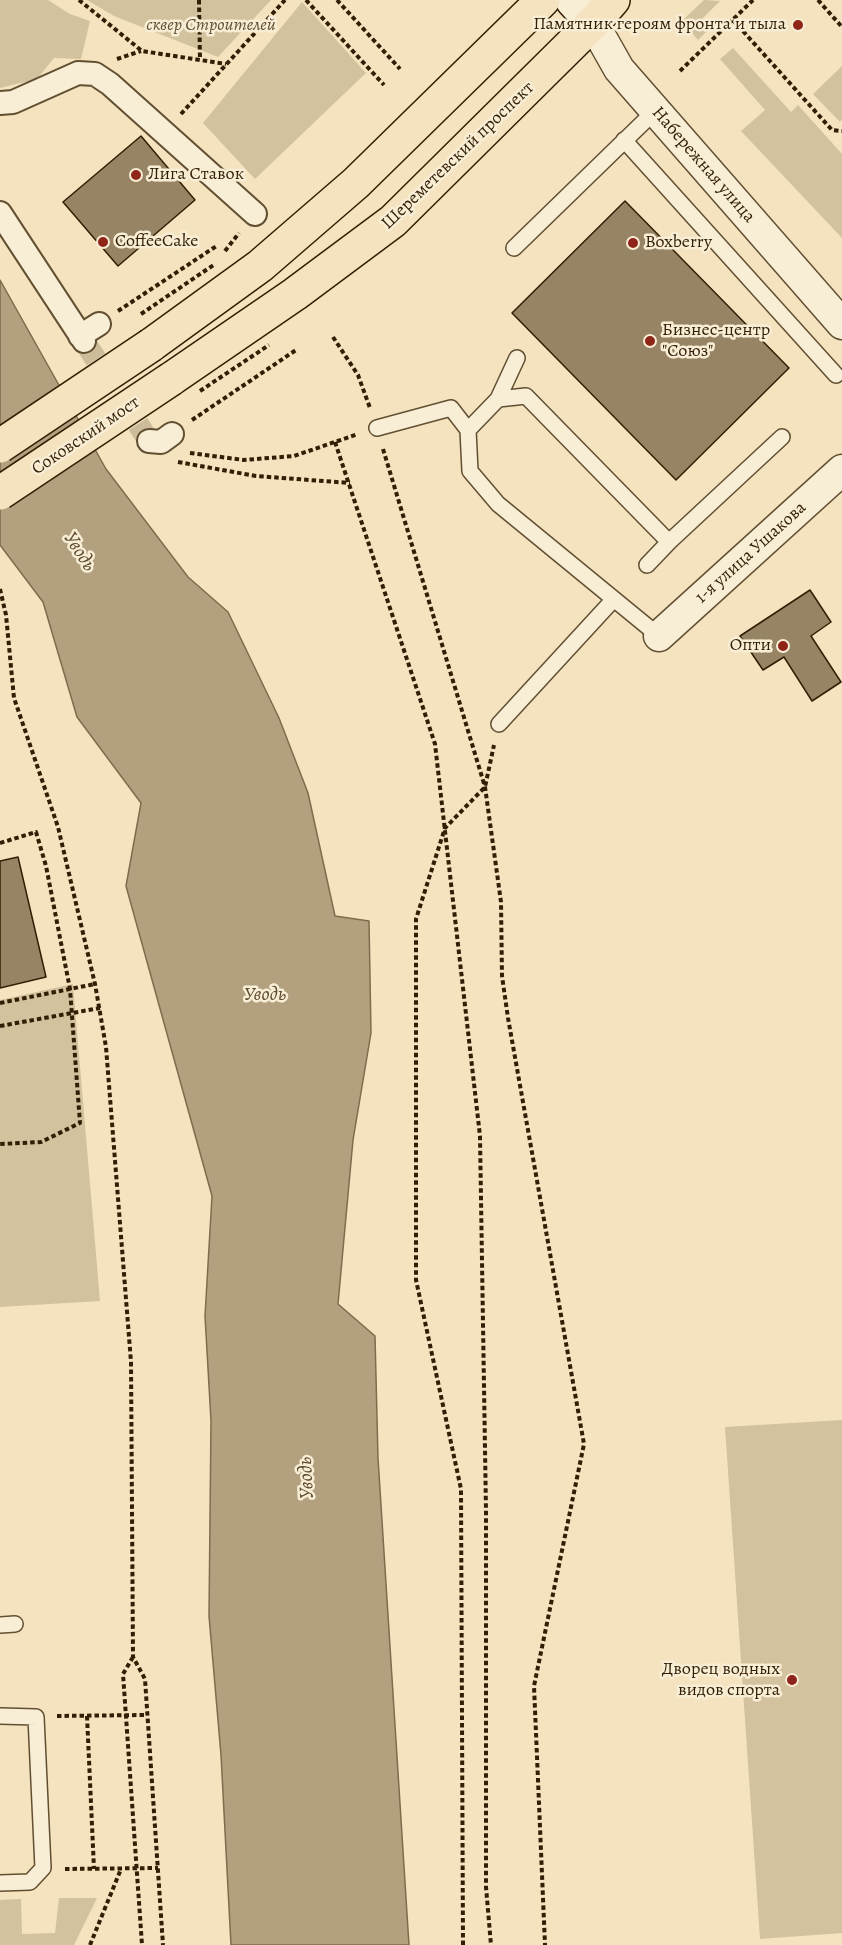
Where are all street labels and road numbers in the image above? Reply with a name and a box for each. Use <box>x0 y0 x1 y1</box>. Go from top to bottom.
street label: Шереметевский проспект <box>377 77 539 235</box>
street label: Набережная улица <box>647 102 759 228</box>
street label: Соковский мост <box>28 392 144 480</box>
street label: 1-я улица Ушакова <box>691 497 811 609</box>

